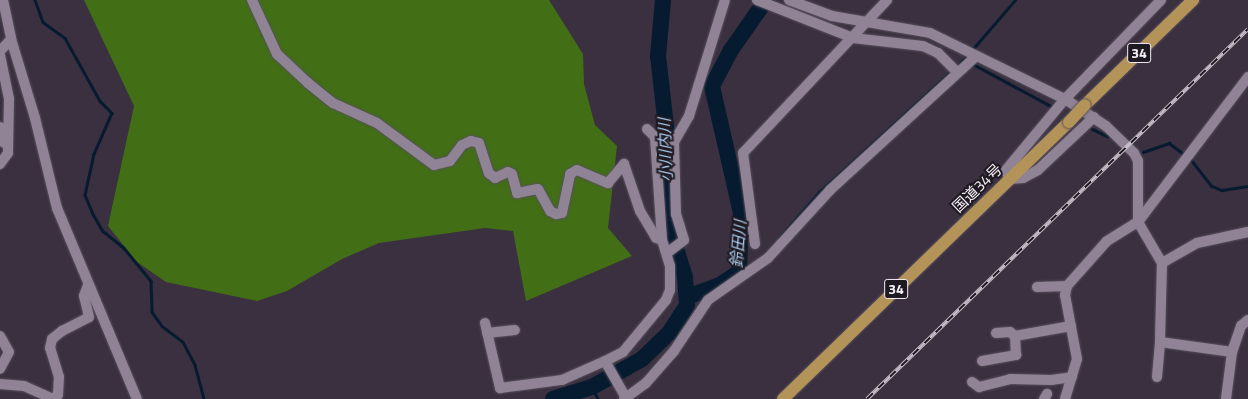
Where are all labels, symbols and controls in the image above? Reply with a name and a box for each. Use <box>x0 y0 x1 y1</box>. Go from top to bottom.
road number: 34 <box>1127 41 1151 65</box>
water label: 小川内川 <box>654 118 676 182</box>
street label: 国道34号 <box>949 160 1005 216</box>
water label: 鈴田川 <box>726 219 750 269</box>
road number: 34 <box>884 277 908 301</box>

